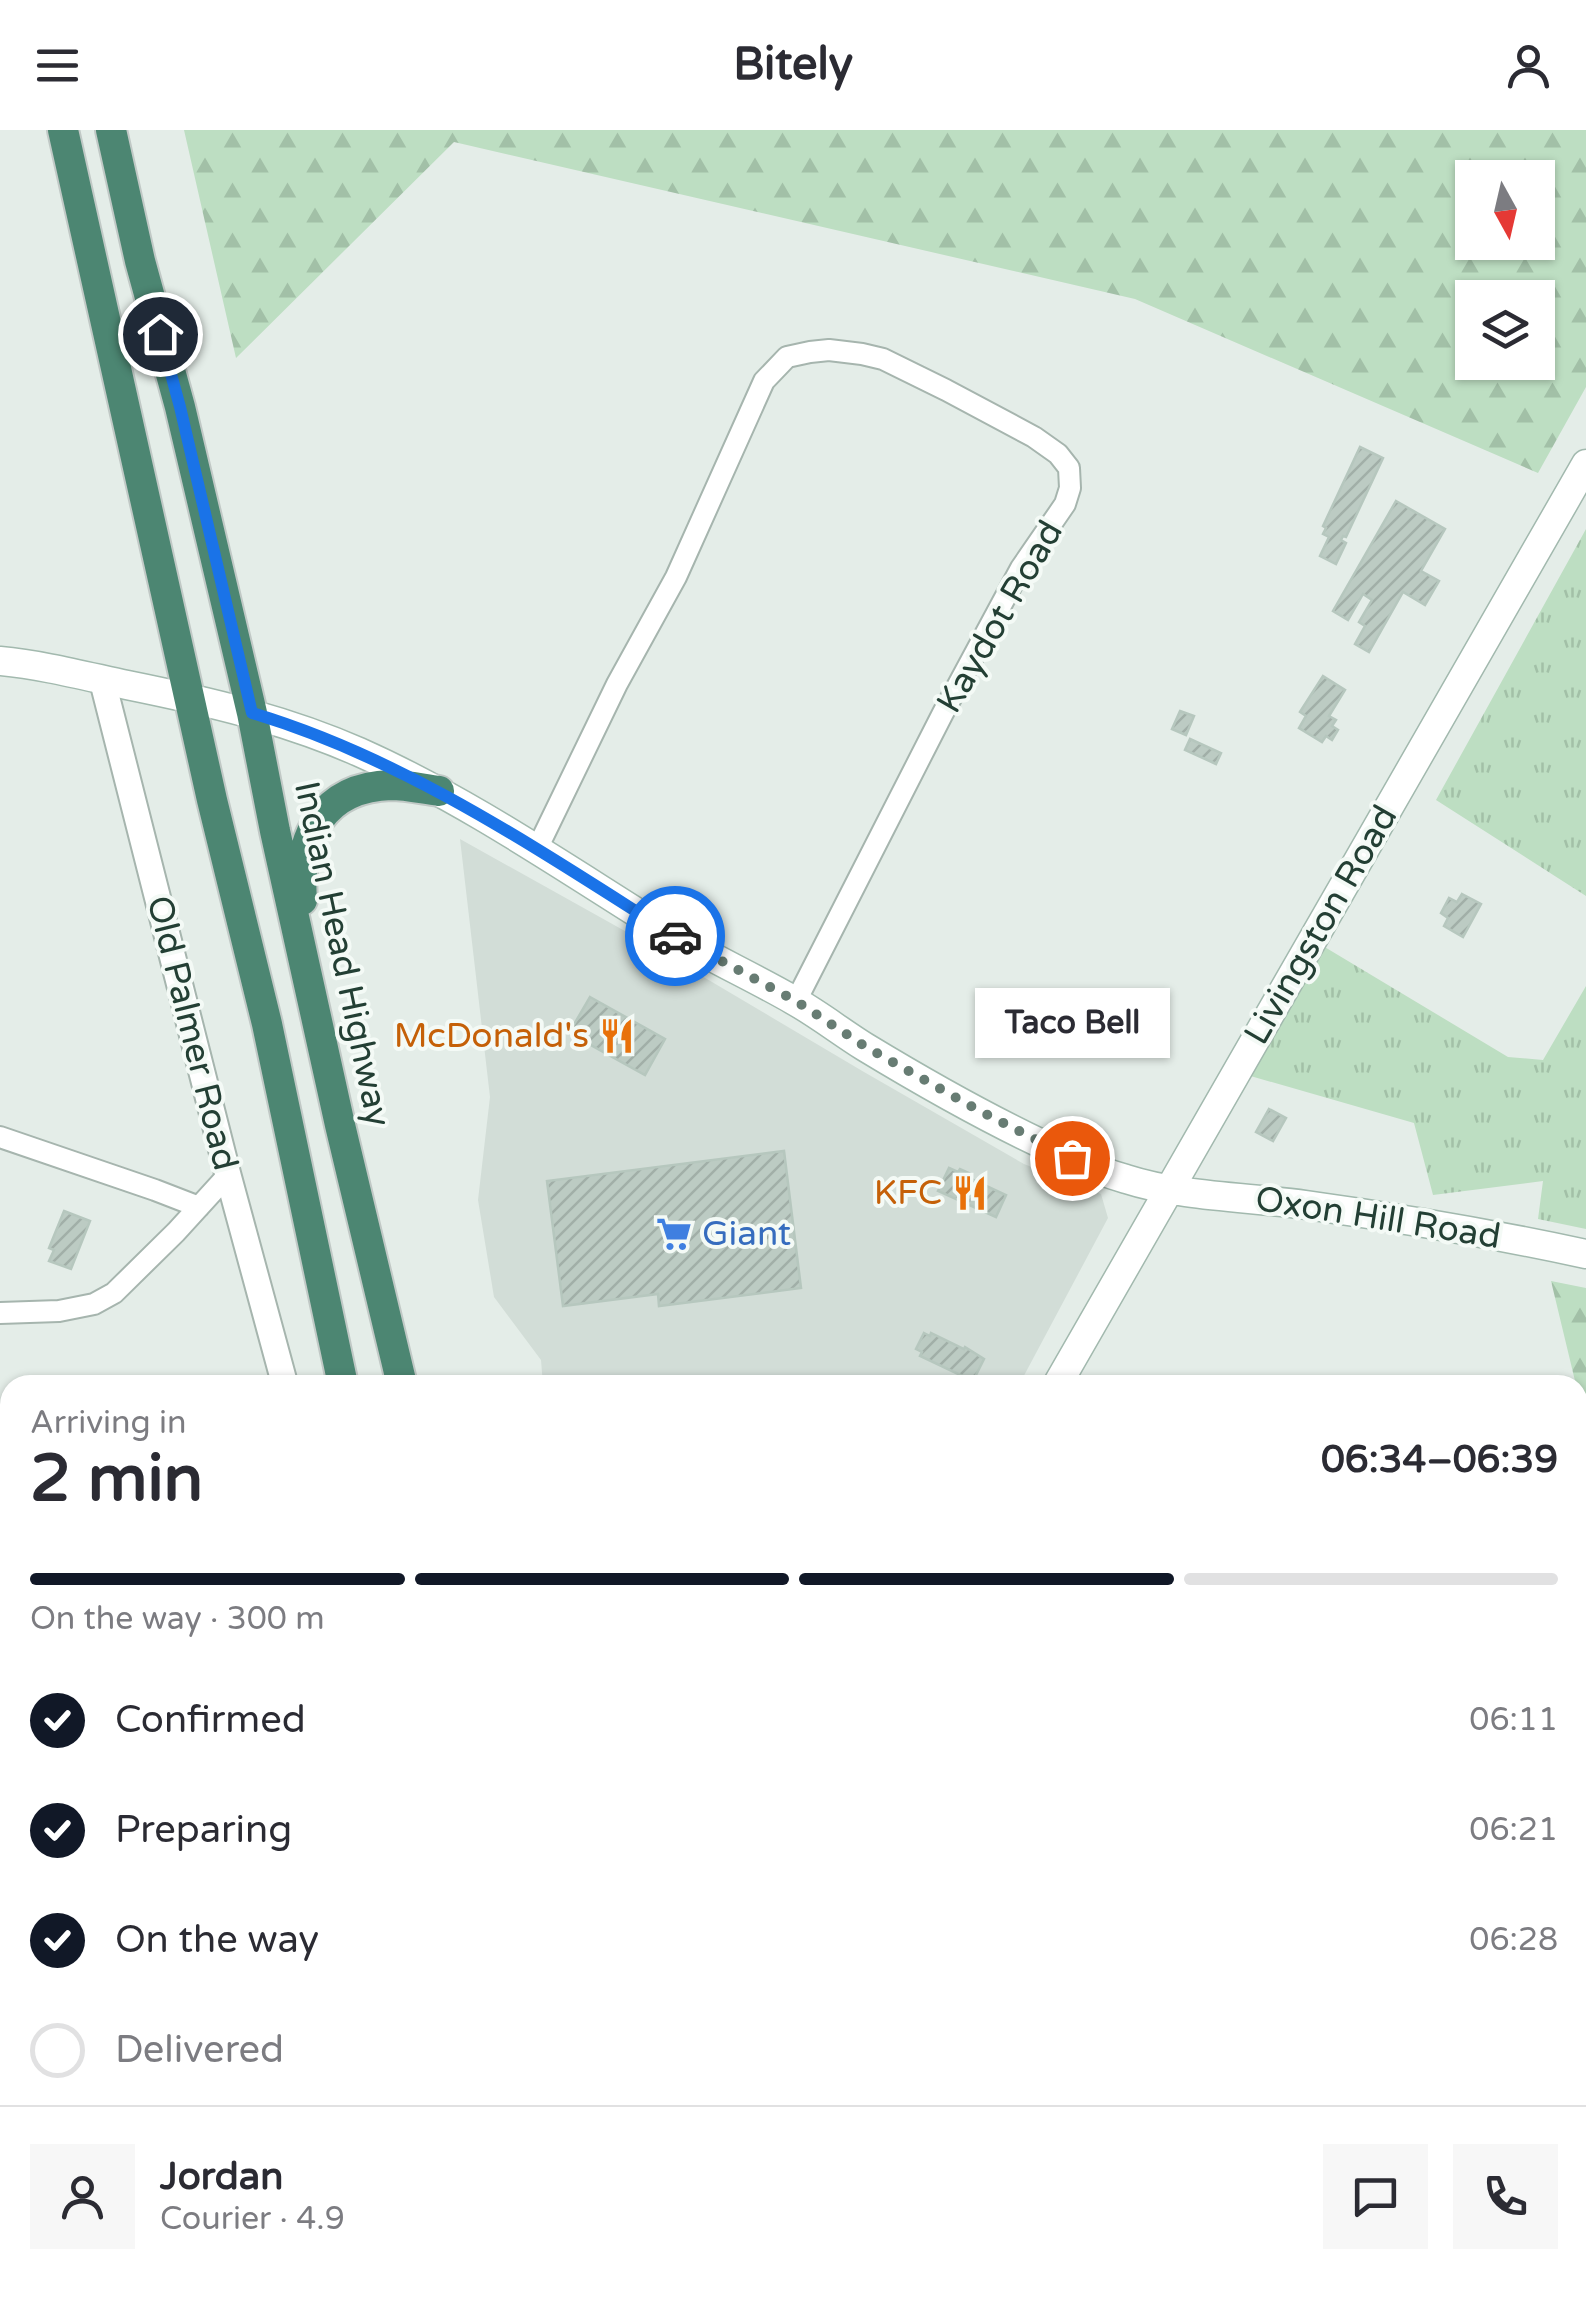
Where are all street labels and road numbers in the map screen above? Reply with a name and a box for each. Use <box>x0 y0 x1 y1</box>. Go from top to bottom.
street label: Kaydot Road <box>928 513 1072 721</box>
street label: Indian Head Highway <box>285 777 399 1131</box>
street label: Livingston Road <box>1236 798 1406 1052</box>
street label: Old Palmer Road <box>138 891 246 1175</box>
street label: Oxon Hill Road <box>1253 1178 1503 1258</box>

